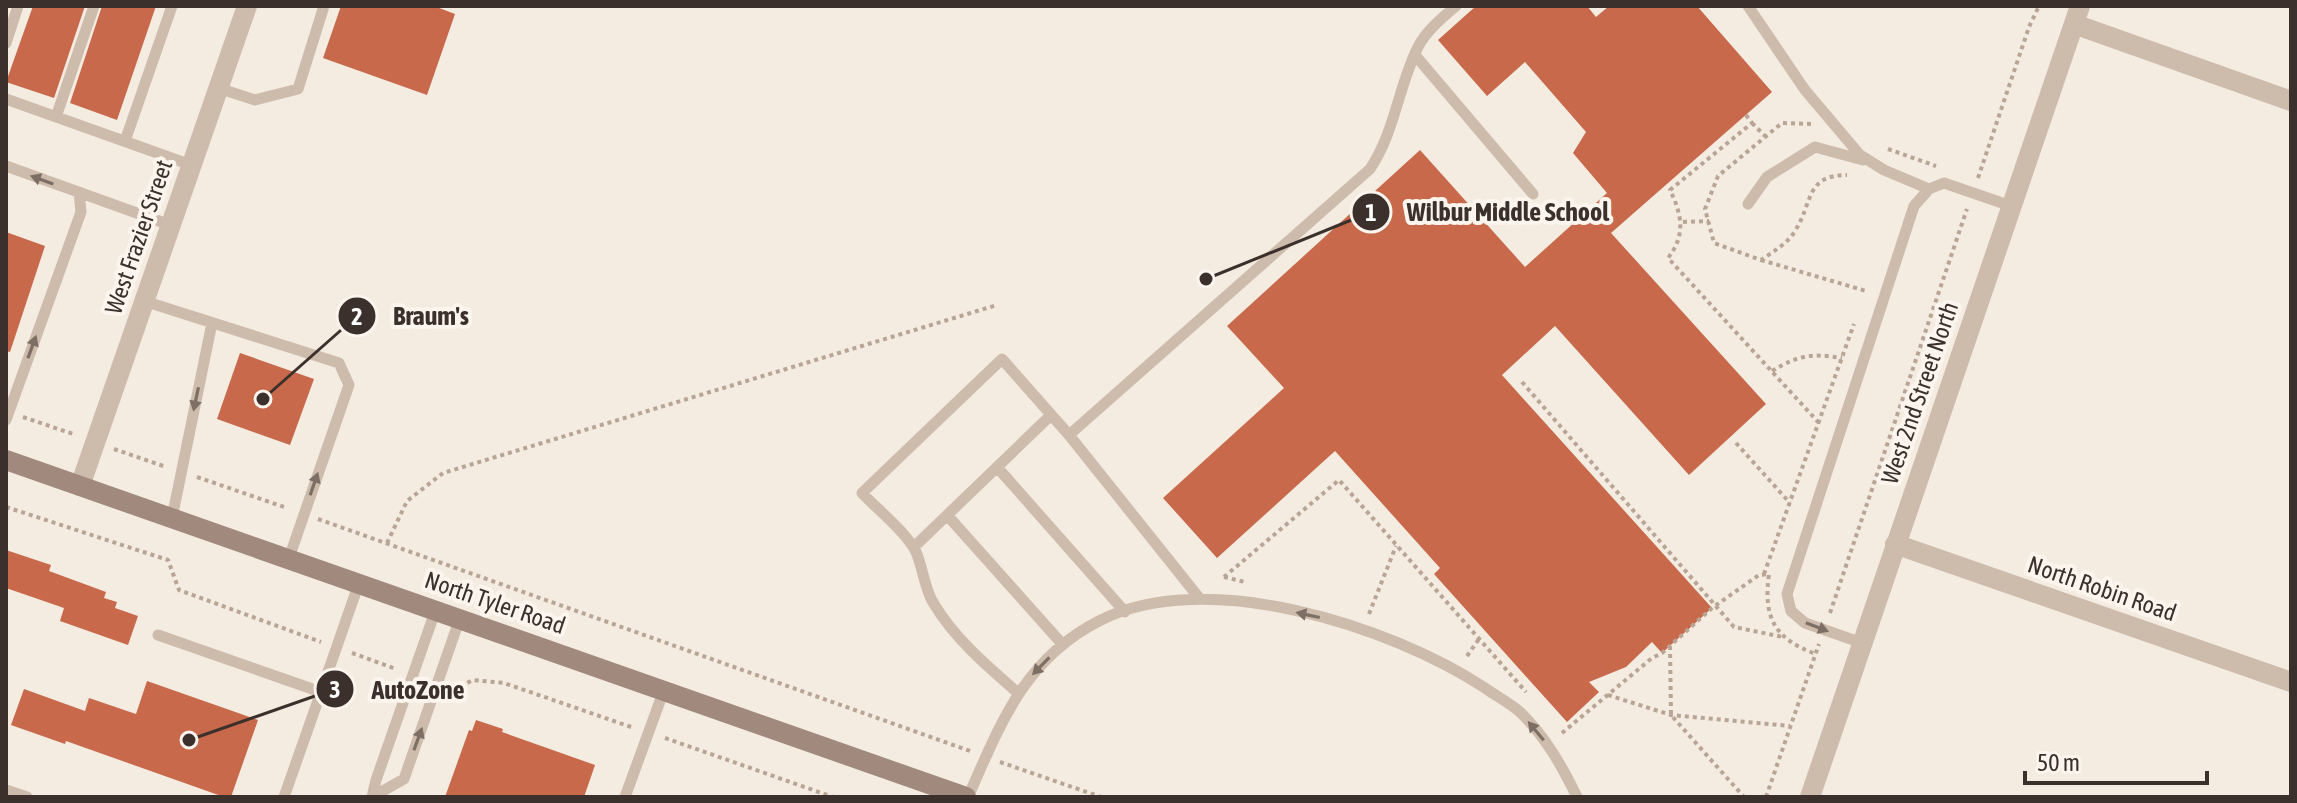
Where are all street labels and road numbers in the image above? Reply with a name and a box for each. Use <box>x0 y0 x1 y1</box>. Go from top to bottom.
street label: West Frazier Street <box>100 156 178 317</box>
street label: West 2nd Street North <box>1876 298 1963 487</box>
street label: North Robin Road <box>2024 551 2180 627</box>
street label: North Tyler Road <box>421 566 569 639</box>

